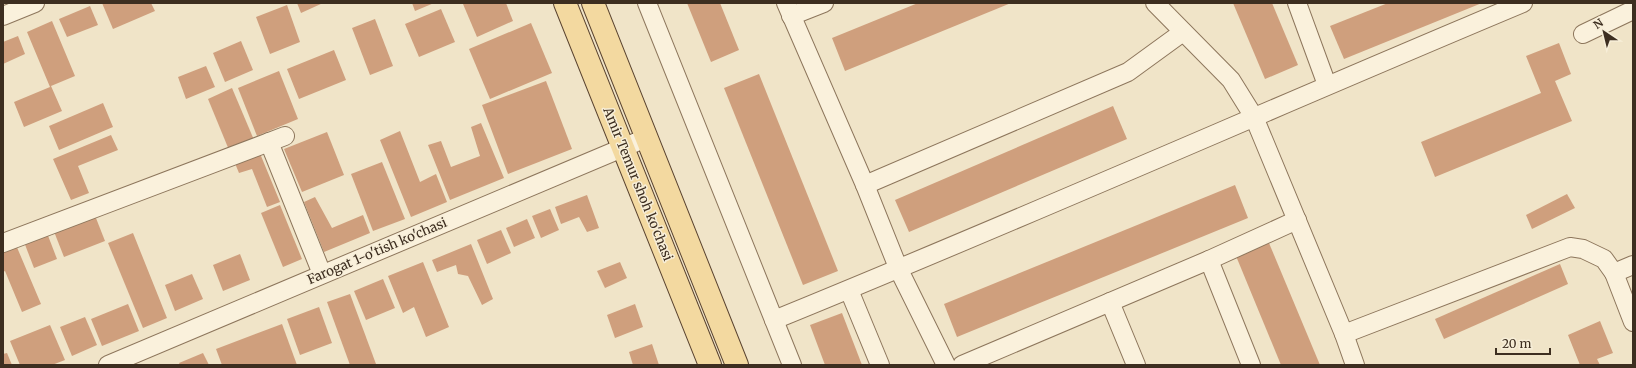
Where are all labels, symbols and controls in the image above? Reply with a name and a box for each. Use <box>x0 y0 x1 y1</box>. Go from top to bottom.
north arrow <box>1584 12 1624 52</box>
text: N <box>1591 15 1606 32</box>
street label: Amir Temur shoh ko'chasi <box>599 104 677 263</box>
street label: Farogat 1-o'tish ko'chasi <box>305 214 449 288</box>
scale bar <box>1496 330 1550 356</box>
text: 20 m <box>1502 336 1531 351</box>

